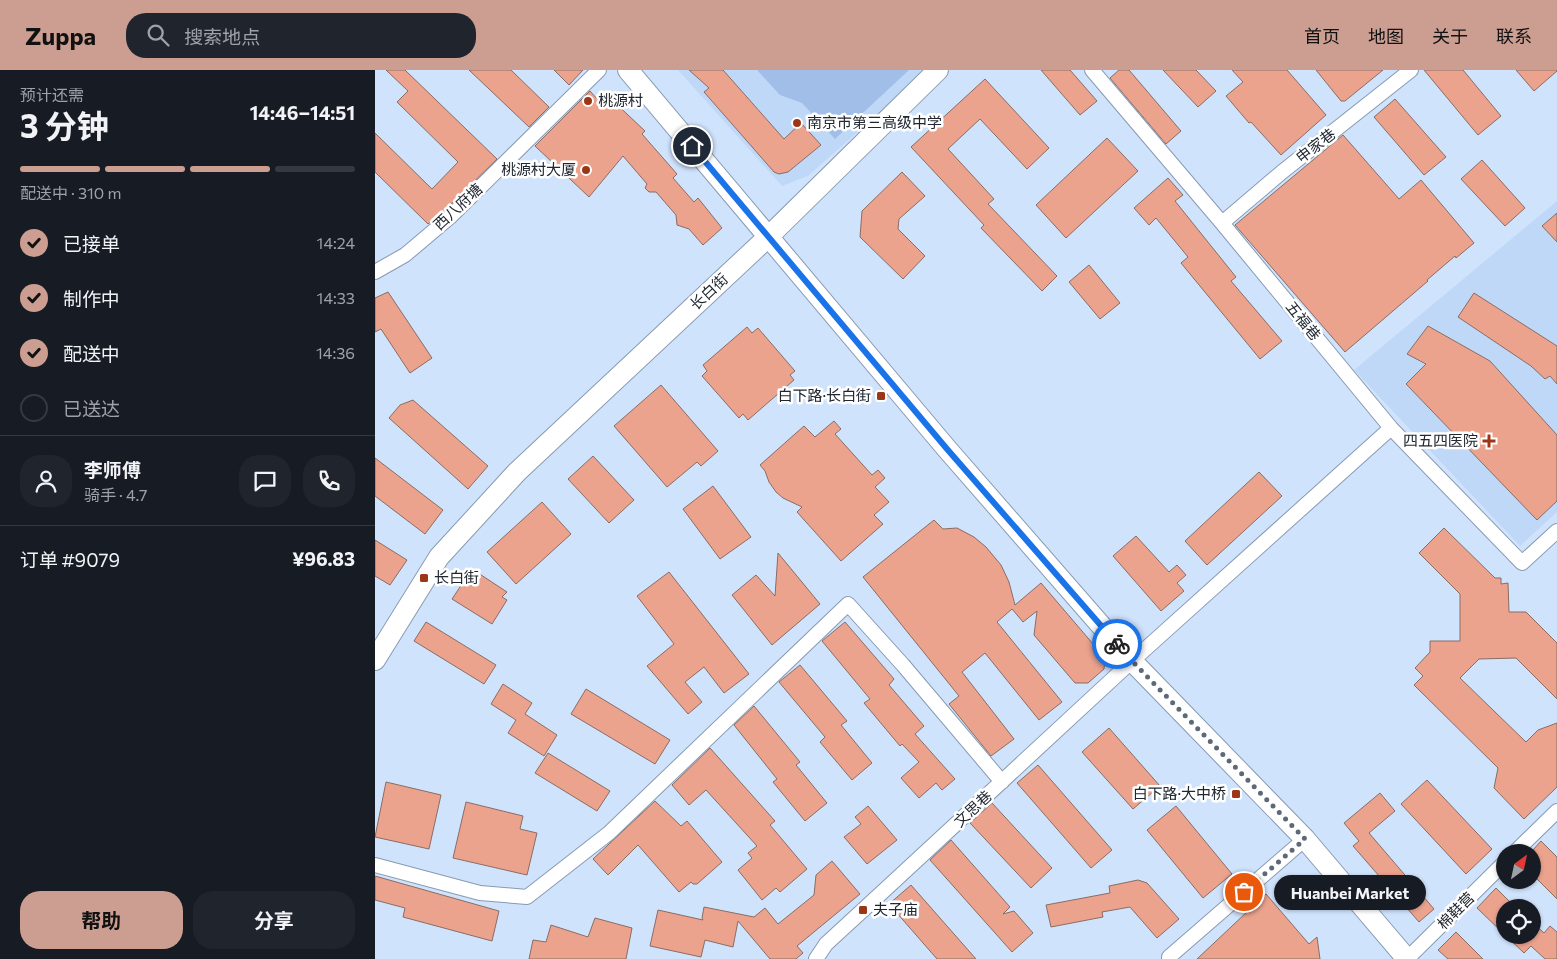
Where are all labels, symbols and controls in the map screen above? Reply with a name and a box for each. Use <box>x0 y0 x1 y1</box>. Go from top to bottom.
search box <box>126 13 476 58</box>
text: Zuppa <box>25 21 96 50</box>
icon: search <box>144 21 172 49</box>
text: 搜索地点 <box>184 25 260 48</box>
text: 首页 <box>1304 25 1340 47</box>
text: 地图 <box>1368 25 1404 47</box>
text: 关于 <box>1432 25 1468 47</box>
text: 联系 <box>1496 25 1532 47</box>
text: 预计还需 <box>20 85 84 104</box>
place label: 桃源村 <box>598 91 643 109</box>
marker: 桃源村 <box>582 95 594 107</box>
text: 14:46–14:51 <box>250 101 355 124</box>
text: 3 分钟 <box>20 105 109 145</box>
place label: 南京市第三高级中学 <box>807 113 942 131</box>
marker: 南京市第三高级中学 <box>791 117 803 129</box>
street label: 申家巷 <box>1292 124 1339 166</box>
pin <box>671 125 713 167</box>
icon: home <box>678 132 706 160</box>
place label: 桃源村大厦 <box>501 160 576 178</box>
marker: 桃源村大厦 <box>580 164 592 176</box>
street label: 西八府塘 <box>429 179 485 233</box>
text: 配送中 · 310 m <box>20 183 121 202</box>
icon: check <box>20 229 48 257</box>
text: 已接单 <box>63 232 120 255</box>
text: 14:24 <box>317 233 355 252</box>
street label: 长白街 <box>686 269 731 313</box>
icon: check <box>20 284 48 312</box>
text: 制作中 <box>63 287 120 310</box>
text: 14:33 <box>317 288 355 307</box>
street label: 五福巷 <box>1283 297 1325 344</box>
icon: check <box>20 339 48 367</box>
text: 配送中 <box>63 342 120 365</box>
text: 14:36 <box>316 343 355 362</box>
place label: 白下路·长白街 <box>777 386 871 404</box>
marker: 白下路·长白街 <box>875 390 887 402</box>
text: 已送达 <box>63 397 120 420</box>
place label: 四五四医院 <box>1403 431 1478 449</box>
marker: 四五四医院 <box>1482 434 1496 448</box>
button: person <box>20 455 72 507</box>
button: chat <box>239 455 291 507</box>
button: phone <box>303 455 355 507</box>
text: 李师傅 <box>84 458 141 481</box>
text: 骑手 · 4.7 <box>84 485 147 504</box>
text: ¥96.83 <box>292 547 355 570</box>
text: 订单 #9079 <box>20 548 120 571</box>
place label: 长白街 <box>434 568 479 586</box>
marker: 长白街 <box>418 572 430 584</box>
courier <box>1092 619 1142 669</box>
icon: bike <box>1103 630 1131 658</box>
place label: 白下路·大中桥 <box>1132 784 1226 802</box>
street label: 文思巷 <box>950 786 995 830</box>
marker: 白下路·大中桥 <box>1230 788 1242 800</box>
north arrow <box>1496 844 1541 889</box>
map controls <box>1496 844 1541 944</box>
pin <box>1223 871 1265 913</box>
callout: Huanbei Market <box>1274 874 1427 910</box>
icon: bag <box>1230 878 1258 906</box>
text: Huanbei Market <box>1291 883 1409 902</box>
street label: 棉鞋营 <box>1433 888 1478 933</box>
button: 帮助 <box>20 891 183 949</box>
button: 分享 <box>193 891 355 949</box>
button: locate <box>1496 899 1541 944</box>
place label: 夫子庙 <box>873 900 918 918</box>
marker: 夫子庙 <box>857 904 869 916</box>

